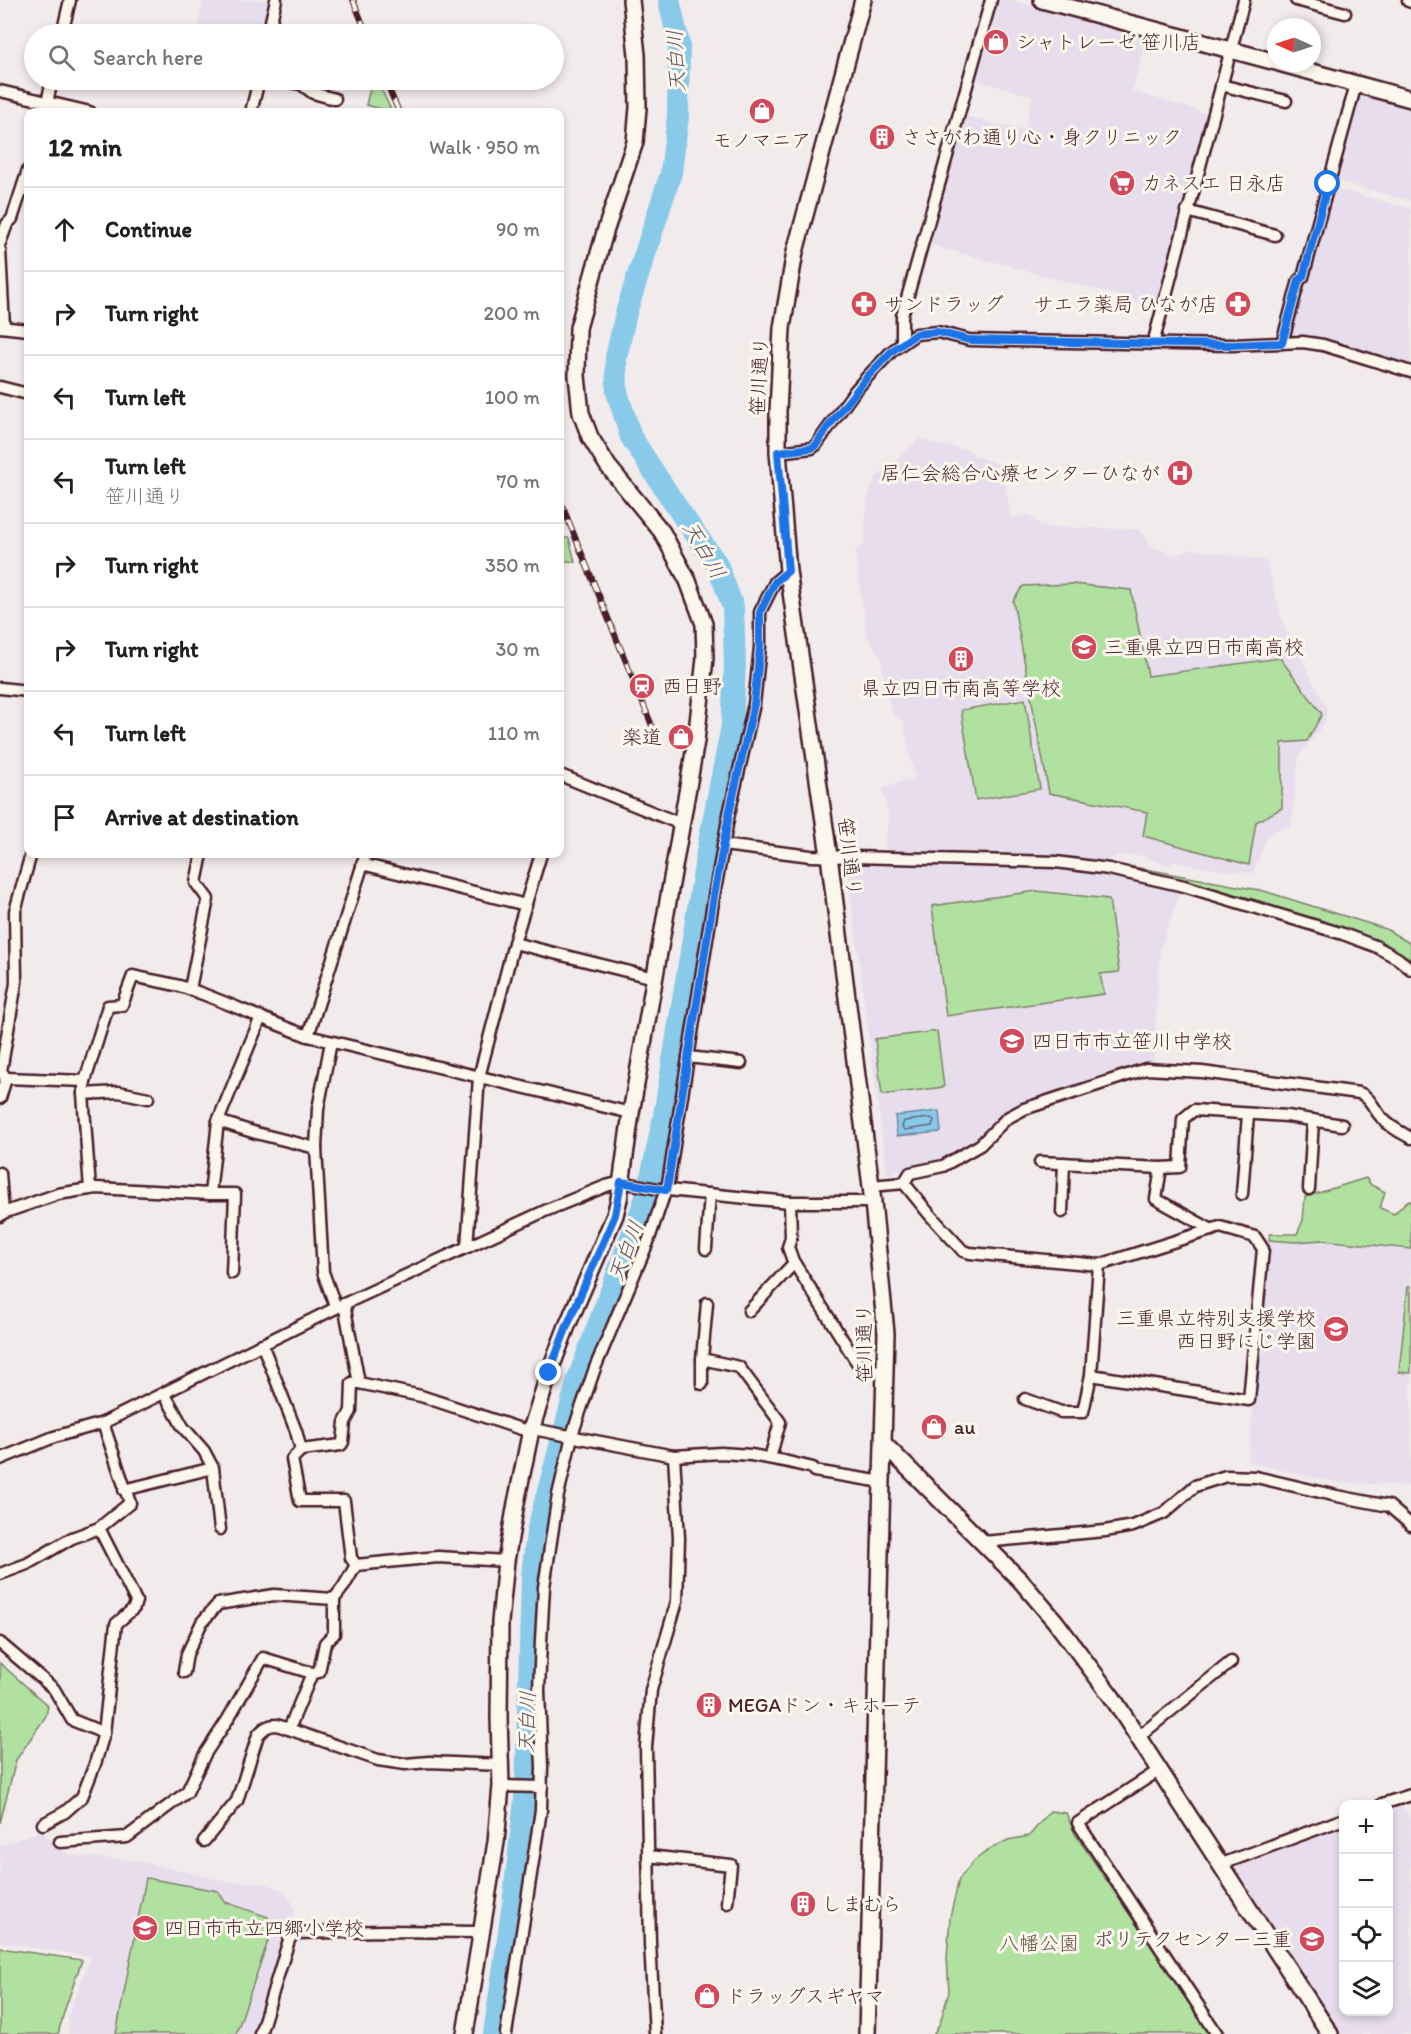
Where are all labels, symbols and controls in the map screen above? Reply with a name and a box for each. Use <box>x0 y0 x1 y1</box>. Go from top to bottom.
north arrow <box>1267 18 1321 72</box>
search box <box>24 24 564 90</box>
shop icon: シャトレーゼ 笹川店 <box>981 27 1011 57</box>
water label: 天白川 <box>661 29 690 93</box>
place label: シャトレーゼ 笹川店 <box>1016 30 1201 54</box>
icon: search <box>45 41 78 74</box>
text: Search here <box>93 44 203 71</box>
shop icon: モノマニア <box>747 96 777 126</box>
building icon: ささがわ通り心・身クリニック <box>867 122 897 152</box>
place label: ささがわ通り心・身クリニック <box>902 125 1182 149</box>
place label: モノマニア <box>712 128 812 152</box>
text: 12 min <box>48 131 122 163</box>
text: Walk · 950 m <box>429 135 540 159</box>
supermarket icon: カネスエ 日永店 <box>1107 168 1137 198</box>
route start <box>1314 170 1340 196</box>
place label: カネスエ 日永店 <box>1142 171 1286 195</box>
icon: ahead <box>48 213 81 246</box>
text: Continue <box>105 216 192 243</box>
text: 90 m <box>496 217 540 241</box>
pharmacy icon: サンドラッグ <box>849 289 879 319</box>
pharmacy icon: サエラ薬局 ひなが店 <box>1223 289 1253 319</box>
place label: サンドラッグ <box>884 292 1004 316</box>
place label: サエラ薬局 ひなが店 <box>1034 292 1218 316</box>
icon: right <box>48 297 81 330</box>
text: Turn right <box>105 300 199 327</box>
text: 200 m <box>484 301 540 325</box>
street label: 笹川通り <box>745 335 773 417</box>
icon: left <box>48 381 81 414</box>
text: Turn left <box>105 384 186 411</box>
text: 100 m <box>485 385 540 409</box>
text: Turn left <box>105 453 186 480</box>
hospital icon: 居仁会総合心療センターひなが <box>1165 458 1195 488</box>
place label: 居仁会総合心療センターひなが <box>881 461 1160 485</box>
icon: left <box>48 465 81 498</box>
text: 70 m <box>496 469 540 493</box>
text: 笹川通り <box>105 484 185 508</box>
water label: 天白川 <box>678 516 731 583</box>
icon: right <box>48 549 81 582</box>
text: Turn right <box>105 552 199 579</box>
text: 350 m <box>485 553 540 577</box>
school or university icon: 三重県立四日市南高校 <box>1069 632 1099 662</box>
icon: right <box>48 633 81 666</box>
place label: 三重県立四日市南高校 <box>1104 635 1304 659</box>
text: Turn right <box>105 636 199 663</box>
text: 30 m <box>495 637 540 661</box>
building icon: 県立四日市南高等学校 <box>946 644 976 674</box>
station icon: 西日野 <box>627 671 657 701</box>
place label: 西日野 <box>662 674 722 698</box>
place label: 県立四日市南高等学校 <box>861 676 1061 700</box>
icon: left <box>48 717 81 750</box>
text: Turn left <box>105 720 186 747</box>
text: 110 m <box>488 721 540 745</box>
shop icon: 楽道 <box>666 722 696 752</box>
place label: 楽道 <box>622 725 662 749</box>
icon: arrive <box>48 801 81 834</box>
text: Arrive at destination <box>105 804 299 831</box>
street label: 笹川通り <box>833 816 867 898</box>
school or university icon: 四日市市立笹川中学校 <box>997 1026 1027 1056</box>
place label: 四日市市立笹川中学校 <box>1032 1029 1232 1053</box>
water label: 天白川 <box>603 1217 648 1285</box>
street label: 笹川通り <box>851 1303 877 1383</box>
place label: 三重県立特別支援学校 西日野にじ学園 <box>1116 1306 1316 1353</box>
school or university icon: 三重県立特別支援学校 西日野にじ学園 <box>1321 1314 1351 1344</box>
route end <box>535 1359 561 1385</box>
shop icon: au <box>919 1412 949 1442</box>
place label: au <box>954 1415 975 1439</box>
water label: 天白川 <box>513 1690 540 1754</box>
building icon: MEGAドン・キホーテ <box>694 1690 724 1720</box>
place label: MEGAドン・キホーテ <box>728 1693 921 1717</box>
map controls <box>1339 1800 1393 2016</box>
button: + <box>1339 1800 1393 1854</box>
button: − <box>1339 1854 1393 1908</box>
building icon: しまむら <box>788 1889 818 1919</box>
place label: しまむら <box>822 1892 902 1916</box>
button: locate <box>1339 1908 1393 1962</box>
school or university icon: 四日市市立四郷小学校 <box>130 1913 160 1943</box>
place label: 四日市市立四郷小学校 <box>164 1916 364 1940</box>
school or university icon: ポリテクセンター三重 <box>1297 1924 1327 1954</box>
place label: ポリテクセンター三重 <box>1094 1927 1292 1951</box>
park label: 八幡公園 <box>999 1931 1079 1955</box>
button: layers <box>1339 1962 1393 2016</box>
shop icon: ドラッグスギヤマ <box>692 1981 722 2011</box>
place label: ドラッグスギヤマ <box>726 1984 885 2008</box>

